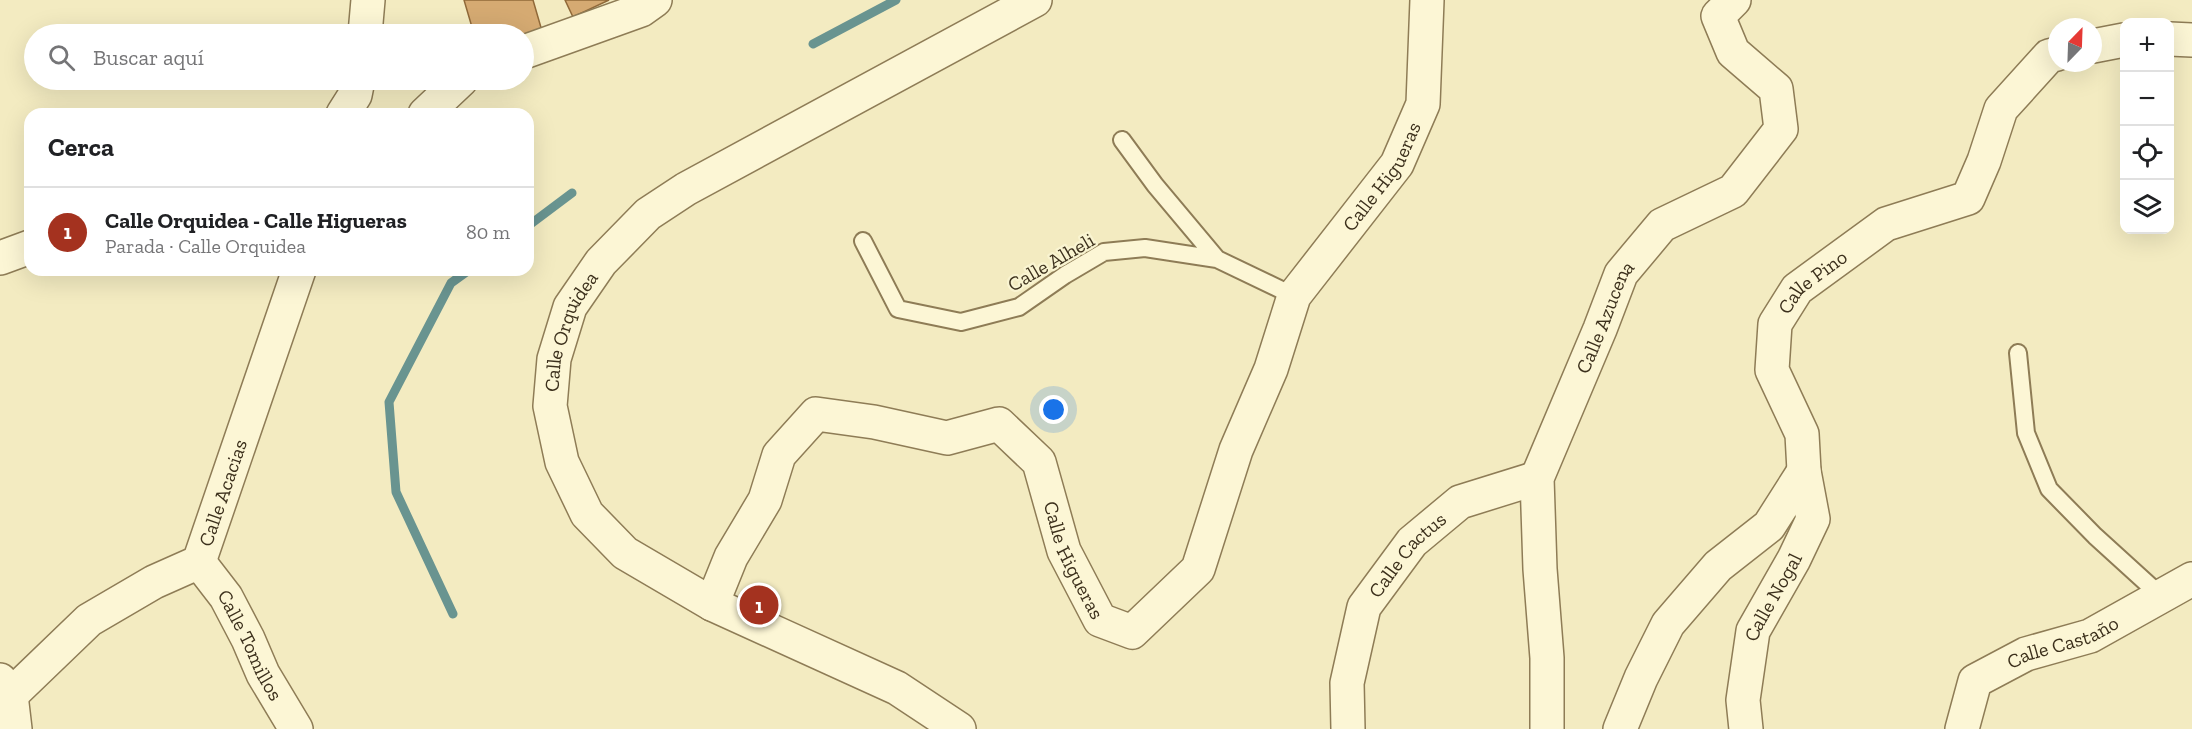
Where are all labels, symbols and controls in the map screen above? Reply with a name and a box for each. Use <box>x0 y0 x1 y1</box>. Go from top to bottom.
north arrow <box>2048 18 2102 72</box>
map controls <box>2120 18 2174 234</box>
button: + <box>2120 18 2174 72</box>
search box <box>24 24 534 90</box>
icon: search <box>45 41 78 74</box>
text: Buscar aquí <box>93 44 204 71</box>
button: − <box>2120 72 2174 126</box>
street label: Calle Higueras <box>1337 118 1426 236</box>
button: locate <box>2120 126 2174 180</box>
text: Cerca <box>48 131 114 163</box>
button: layers <box>2120 180 2174 234</box>
text: Calle Orquidea - Calle Higueras <box>105 207 407 234</box>
text: 1 <box>63 220 72 244</box>
text: 80 m <box>466 220 510 244</box>
street label: Calle Alheli <box>1003 227 1099 296</box>
text: Parada · Calle Orquidea <box>105 234 306 258</box>
street label: Calle Pino <box>1772 245 1852 318</box>
street label: Calle Azucena <box>1571 255 1639 377</box>
street label: Calle Orquidea <box>539 267 603 393</box>
your location <box>1039 395 1068 424</box>
street label: Calle Acacias <box>193 436 252 549</box>
street label: Calle Higueras <box>1039 498 1109 623</box>
street label: Calle Cactus <box>1363 507 1451 602</box>
street label: Calle Nogal <box>1740 549 1807 642</box>
pin: 1 <box>740 582 778 628</box>
street label: Calle Tomillos <box>212 584 288 705</box>
street label: Calle Castaño <box>2003 611 2123 674</box>

